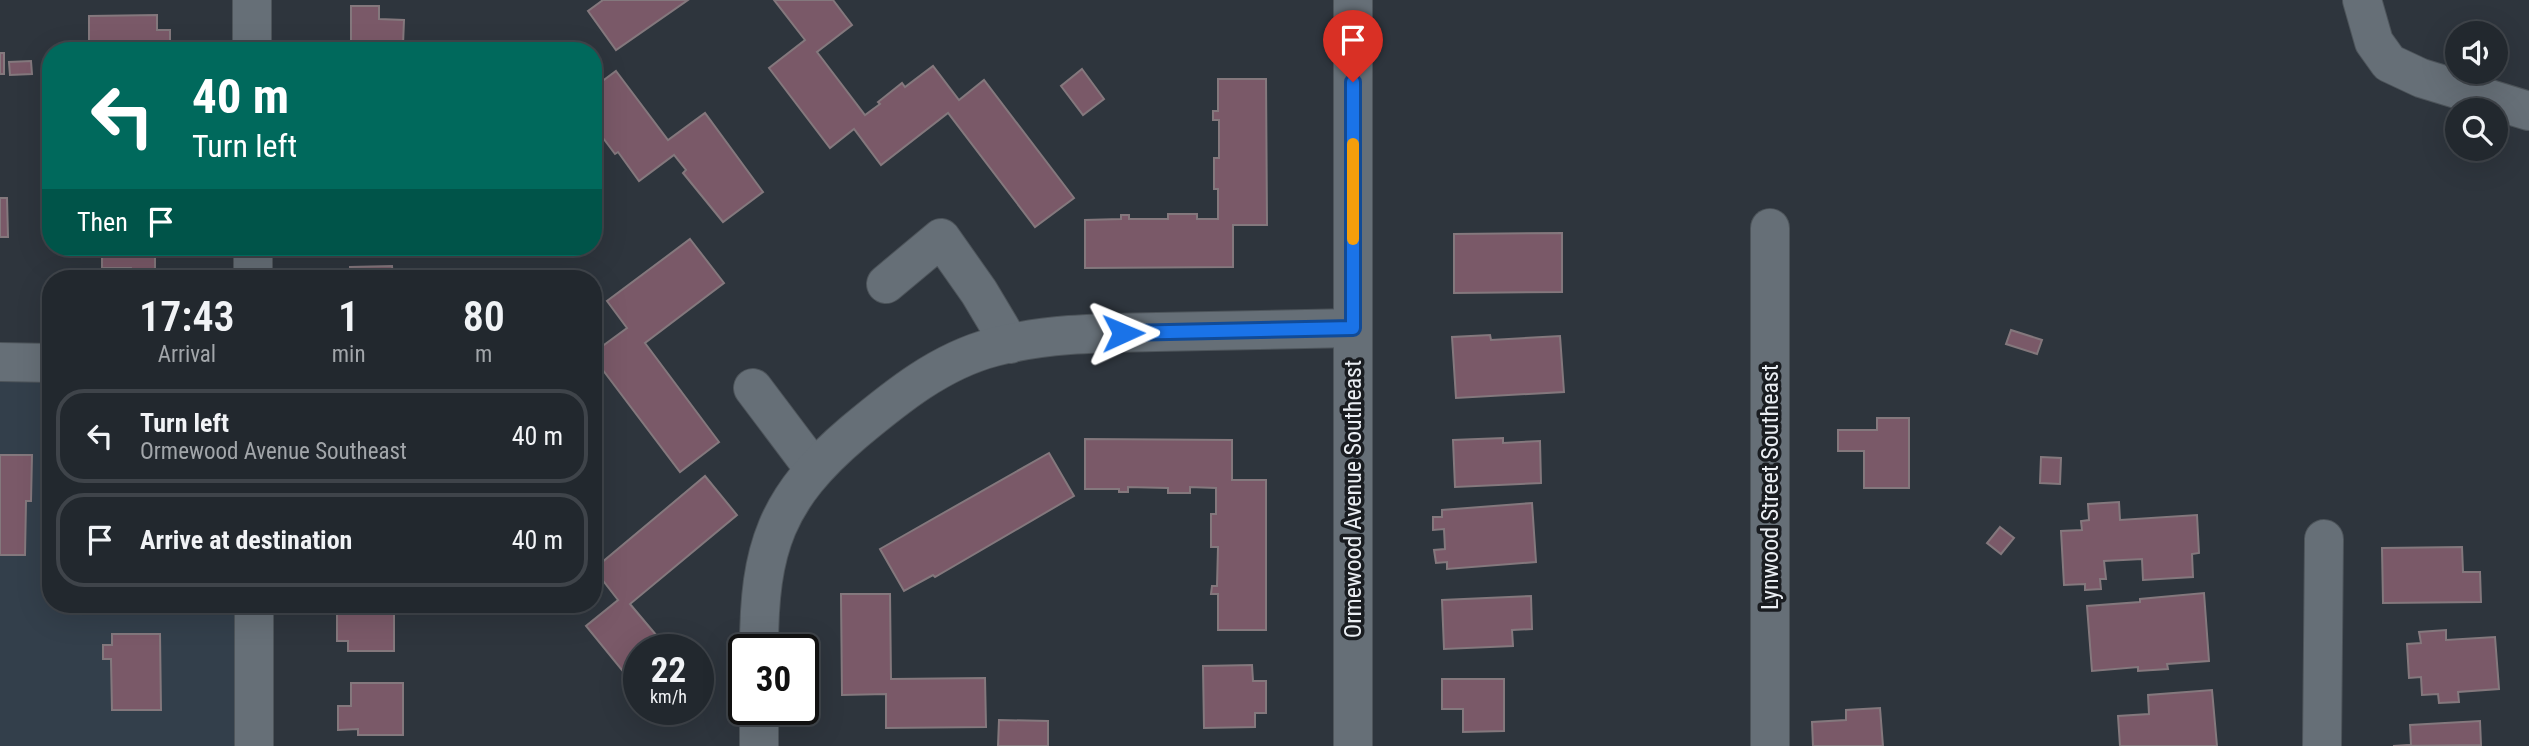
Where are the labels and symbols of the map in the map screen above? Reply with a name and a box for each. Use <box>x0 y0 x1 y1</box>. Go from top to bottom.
pin <box>1323 10 1383 82</box>
position arrow <box>1086 296 1160 370</box>
street label: Ormewood Avenue Southeast <box>1339 360 1367 638</box>
street label: Lynwood Street Southeast <box>1756 364 1784 610</box>
speed limit sign: 30 <box>728 634 819 725</box>

